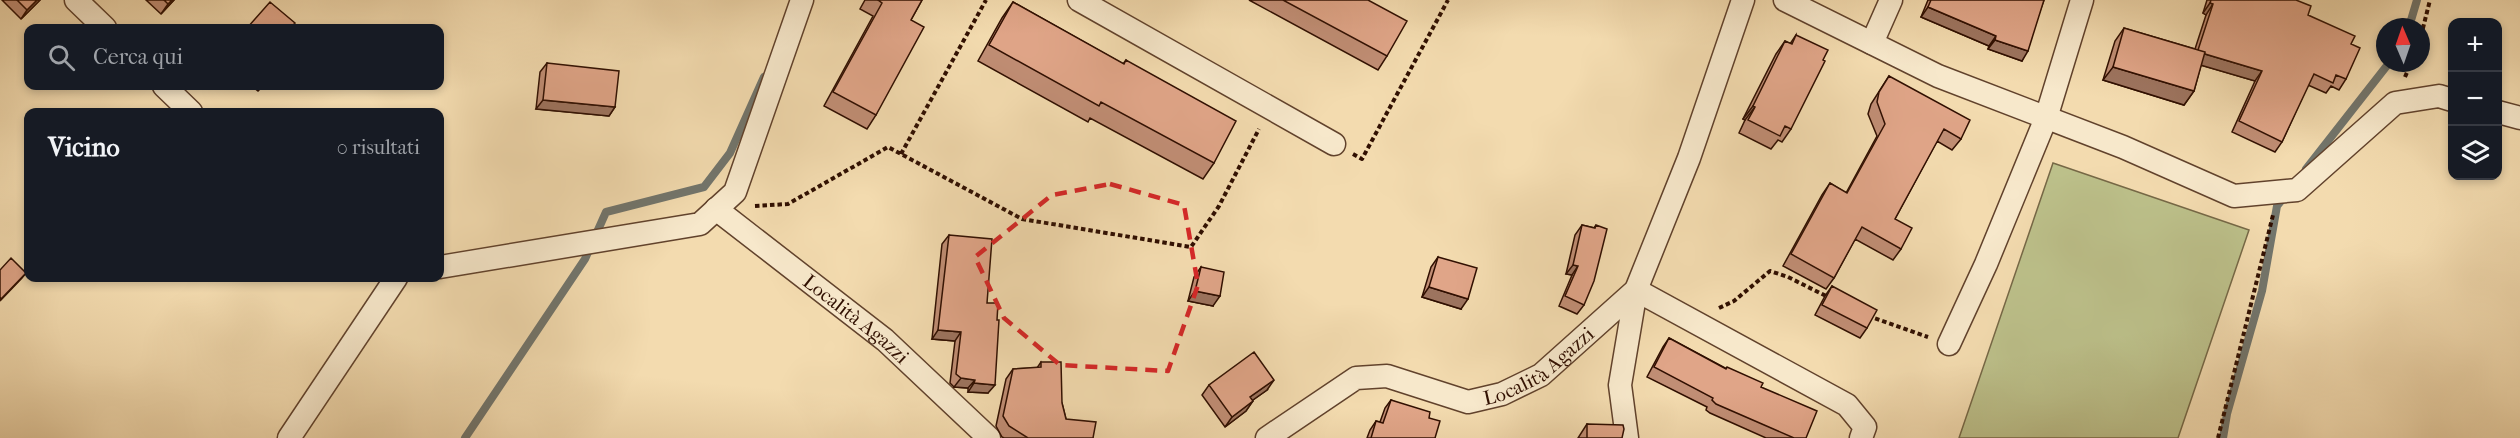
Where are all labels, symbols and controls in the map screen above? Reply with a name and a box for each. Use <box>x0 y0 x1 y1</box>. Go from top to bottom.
north arrow <box>2376 18 2430 72</box>
map controls <box>2448 18 2502 180</box>
button: + <box>2448 18 2502 72</box>
search box <box>24 24 444 90</box>
icon: search <box>45 41 78 74</box>
text: Cerca qui <box>93 44 183 70</box>
button: − <box>2448 72 2502 126</box>
button: layers <box>2448 126 2502 180</box>
text: Vicino <box>48 132 120 163</box>
text: 0 risultati <box>337 136 420 159</box>
street label: Località Agazzi <box>798 270 913 368</box>
street label: Località Agazzi <box>1481 322 1599 410</box>

